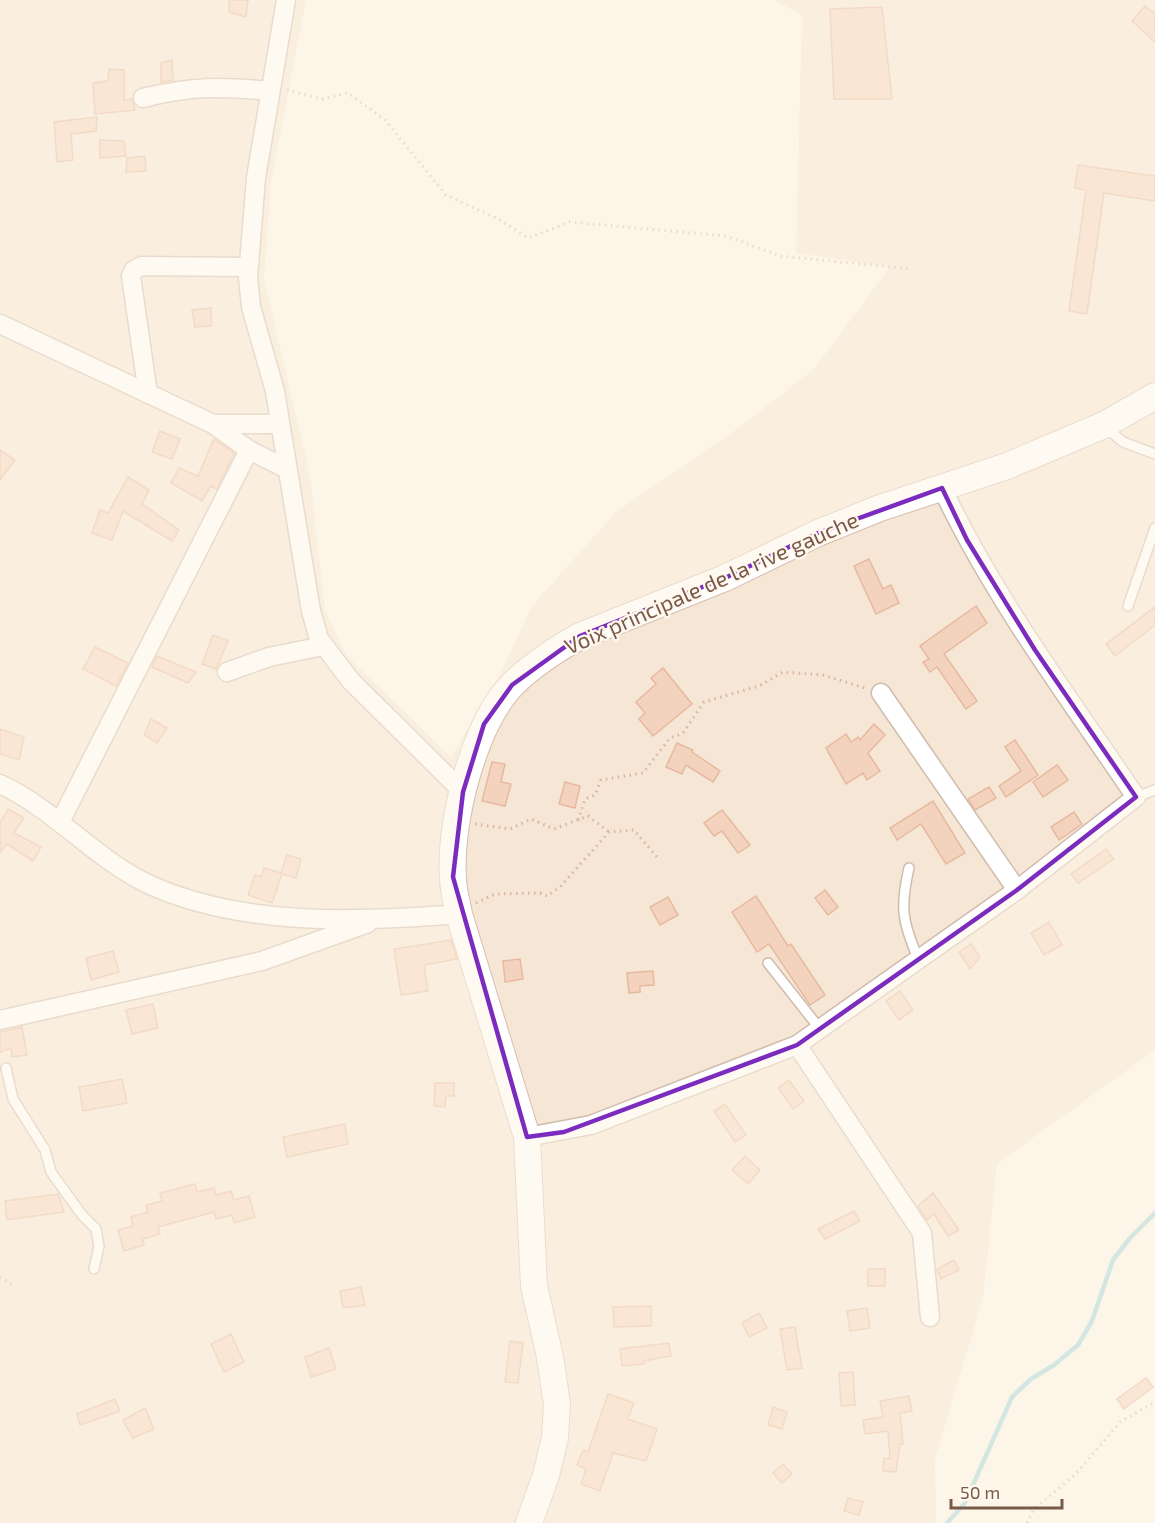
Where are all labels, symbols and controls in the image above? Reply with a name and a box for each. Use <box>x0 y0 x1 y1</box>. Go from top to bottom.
street label: Voix principale de la rive gauche <box>560 505 862 659</box>
scale bar <box>951 1472 1062 1510</box>
text: 50 m <box>960 1481 1000 1503</box>

